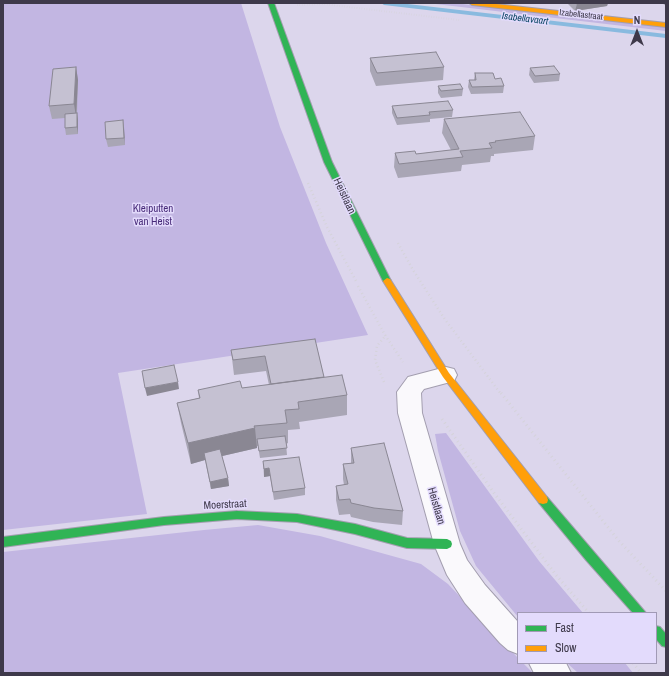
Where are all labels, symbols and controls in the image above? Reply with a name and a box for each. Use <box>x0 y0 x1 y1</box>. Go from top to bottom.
street label: Izabellastraat <box>559 7 603 23</box>
water label: Isabellavaart <box>501 10 549 28</box>
north arrow <box>617 12 657 52</box>
text: N <box>634 13 640 27</box>
street label: Heistlaan <box>330 176 358 216</box>
park label: Kleiputten van Heist <box>133 202 173 228</box>
street label: Heistlaan <box>424 486 448 526</box>
street label: Moerstraat <box>203 497 247 513</box>
legend <box>517 612 657 664</box>
text: Fast <box>555 620 574 636</box>
text: Slow <box>555 640 576 656</box>

